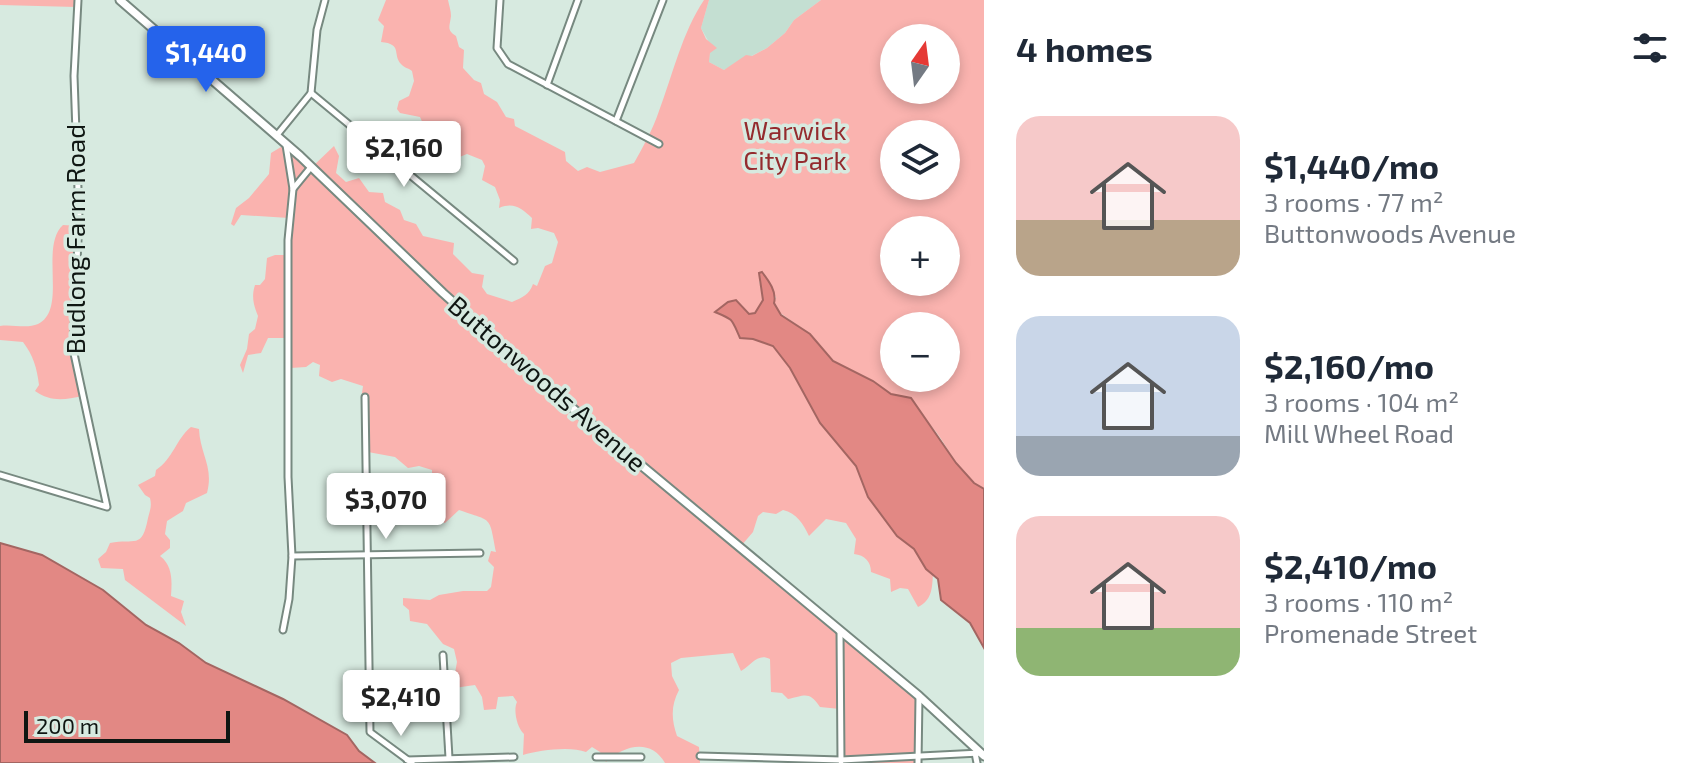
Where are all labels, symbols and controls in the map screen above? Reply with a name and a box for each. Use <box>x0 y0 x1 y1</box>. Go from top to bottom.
north arrow <box>880 24 960 104</box>
map controls <box>880 24 960 392</box>
pin: $1,440 <box>141 26 271 94</box>
icon: filters <box>1628 26 1672 70</box>
text: 4 homes <box>1016 28 1153 69</box>
text: $1,440 <box>165 36 247 67</box>
park label: Warwick City Park <box>743 114 847 175</box>
button: layers <box>880 120 960 200</box>
pin: $2,160 <box>339 121 469 189</box>
street label: Budlong Farm Road <box>59 124 90 354</box>
text: $2,160 <box>365 131 443 162</box>
text: $1,440/mo <box>1264 145 1439 186</box>
icon: home <box>1080 148 1176 244</box>
text: 3 rooms · 77 m² <box>1264 186 1444 217</box>
button: + <box>880 216 960 296</box>
text: Buttonwoods Avenue <box>1264 217 1516 248</box>
street label: Buttonwoods Avenue <box>443 289 653 477</box>
button: − <box>880 312 960 392</box>
text: $2,160/mo <box>1264 345 1434 386</box>
icon: home <box>1080 348 1176 444</box>
text: 3 rooms · 104 m² <box>1264 386 1459 417</box>
text: Mill Wheel Road <box>1264 417 1454 448</box>
pin: $3,070 <box>321 473 451 541</box>
text: $3,070 <box>345 483 427 514</box>
text: $2,410/mo <box>1264 545 1437 586</box>
icon: home <box>1080 548 1176 644</box>
text: 3 rooms · 110 m² <box>1264 586 1453 617</box>
text: Promenade Street <box>1264 617 1477 648</box>
pin: $2,410 <box>336 670 466 738</box>
text: $2,410 <box>361 680 441 711</box>
scale bar <box>24 707 230 743</box>
text: 200 m <box>36 712 99 738</box>

